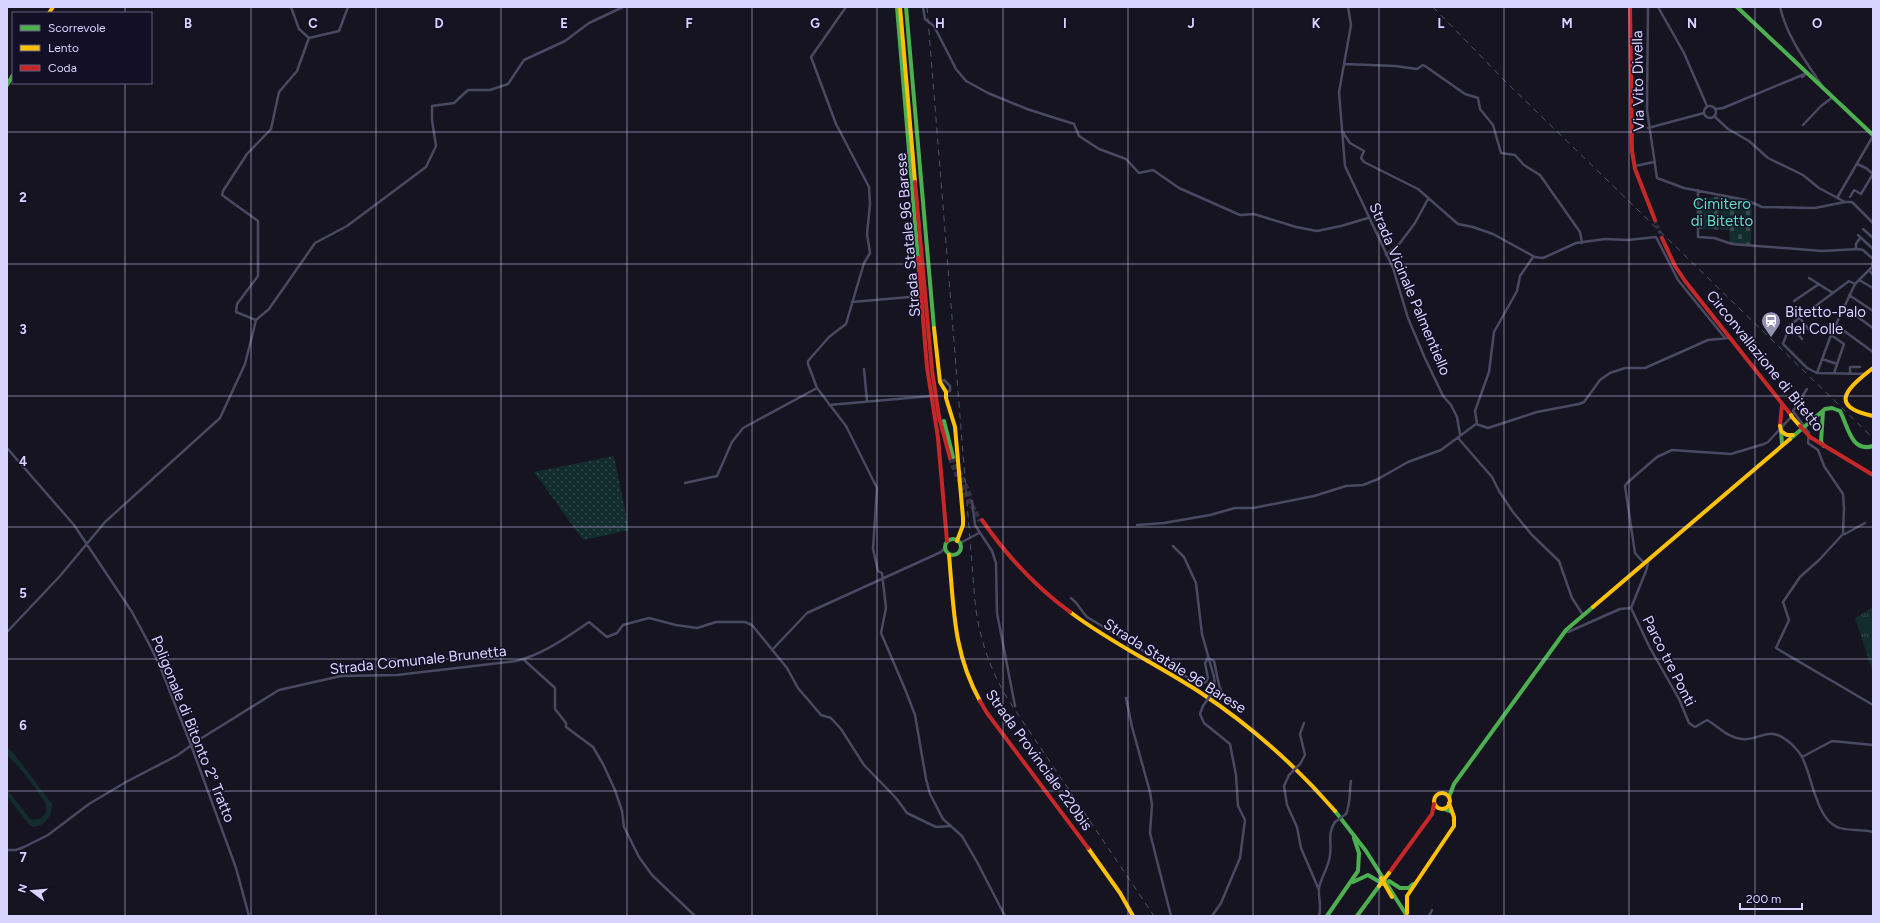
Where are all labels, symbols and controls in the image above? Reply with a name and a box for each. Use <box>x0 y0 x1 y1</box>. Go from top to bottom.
legend <box>12 12 152 84</box>
text: B <box>184 16 192 31</box>
text: C <box>308 16 318 31</box>
text: D <box>434 16 444 31</box>
text: E <box>560 16 568 31</box>
text: F <box>685 16 693 31</box>
text: G <box>810 16 820 31</box>
text: H <box>935 16 945 31</box>
text: I <box>1063 16 1067 31</box>
text: J <box>1187 16 1195 31</box>
text: K <box>1312 16 1321 31</box>
text: L <box>1438 16 1445 31</box>
text: M <box>1561 16 1573 31</box>
text: N <box>1687 16 1697 31</box>
text: O <box>1812 16 1822 31</box>
text: Scorrevole <box>48 21 106 35</box>
street label: Via Vito Divella <box>1628 30 1648 132</box>
text: Lento <box>48 41 79 55</box>
text: Coda <box>48 61 77 75</box>
street label: Strada Statale 96 Barese <box>892 152 924 318</box>
text: 2 <box>19 190 27 205</box>
park label: Cimitero di Bitetto <box>1691 195 1754 230</box>
street label: Strada Vicinale Palmentiello <box>1365 200 1455 378</box>
street label: Circonvallazione di Bitetto <box>1703 287 1828 435</box>
place label: Bitetto-Palo del Colle <box>1785 303 1866 338</box>
station icon: Bitetto-Palo del Colle <box>1760 310 1782 338</box>
text: 3 <box>19 322 27 337</box>
text: 4 <box>19 454 27 469</box>
text: 5 <box>19 586 27 601</box>
street label: Parco tre Ponti <box>1638 613 1700 709</box>
street label: Strada Statale 96 Barese <box>1100 615 1250 717</box>
street label: Poligonale di Bitonto 2° Tratto <box>147 633 239 825</box>
street label: Strada Comunale Brunetta <box>329 642 507 678</box>
street label: Strada Provinciale 220bis <box>982 686 1096 834</box>
text: 6 <box>19 718 27 733</box>
text: 7 <box>19 850 27 865</box>
north arrow <box>12 871 52 911</box>
text: N <box>15 882 30 894</box>
scale bar <box>1740 885 1802 911</box>
text: 200 m <box>1746 892 1781 906</box>

